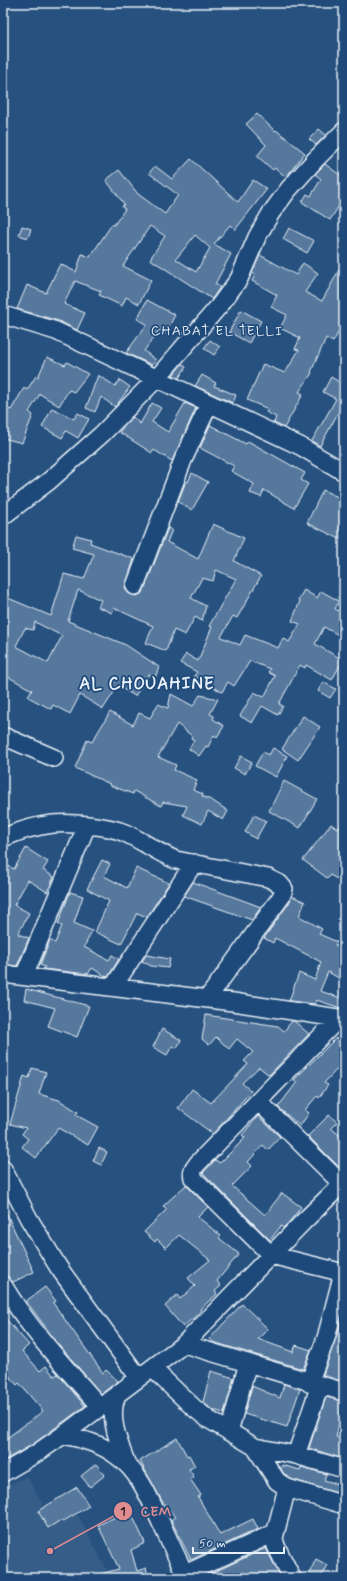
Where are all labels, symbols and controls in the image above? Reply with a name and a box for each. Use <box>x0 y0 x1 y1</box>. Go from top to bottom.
district label: CHABAT EL TELLI <box>151 322 283 340</box>
district label: AL CHOUAHINE <box>79 673 215 695</box>
callout: CEM <box>113 1498 180 1524</box>
text: CEM <box>140 1503 172 1521</box>
text: 1 <box>120 1504 126 1520</box>
scale bar <box>193 1529 284 1555</box>
text: 50 m <box>199 1536 226 1552</box>

